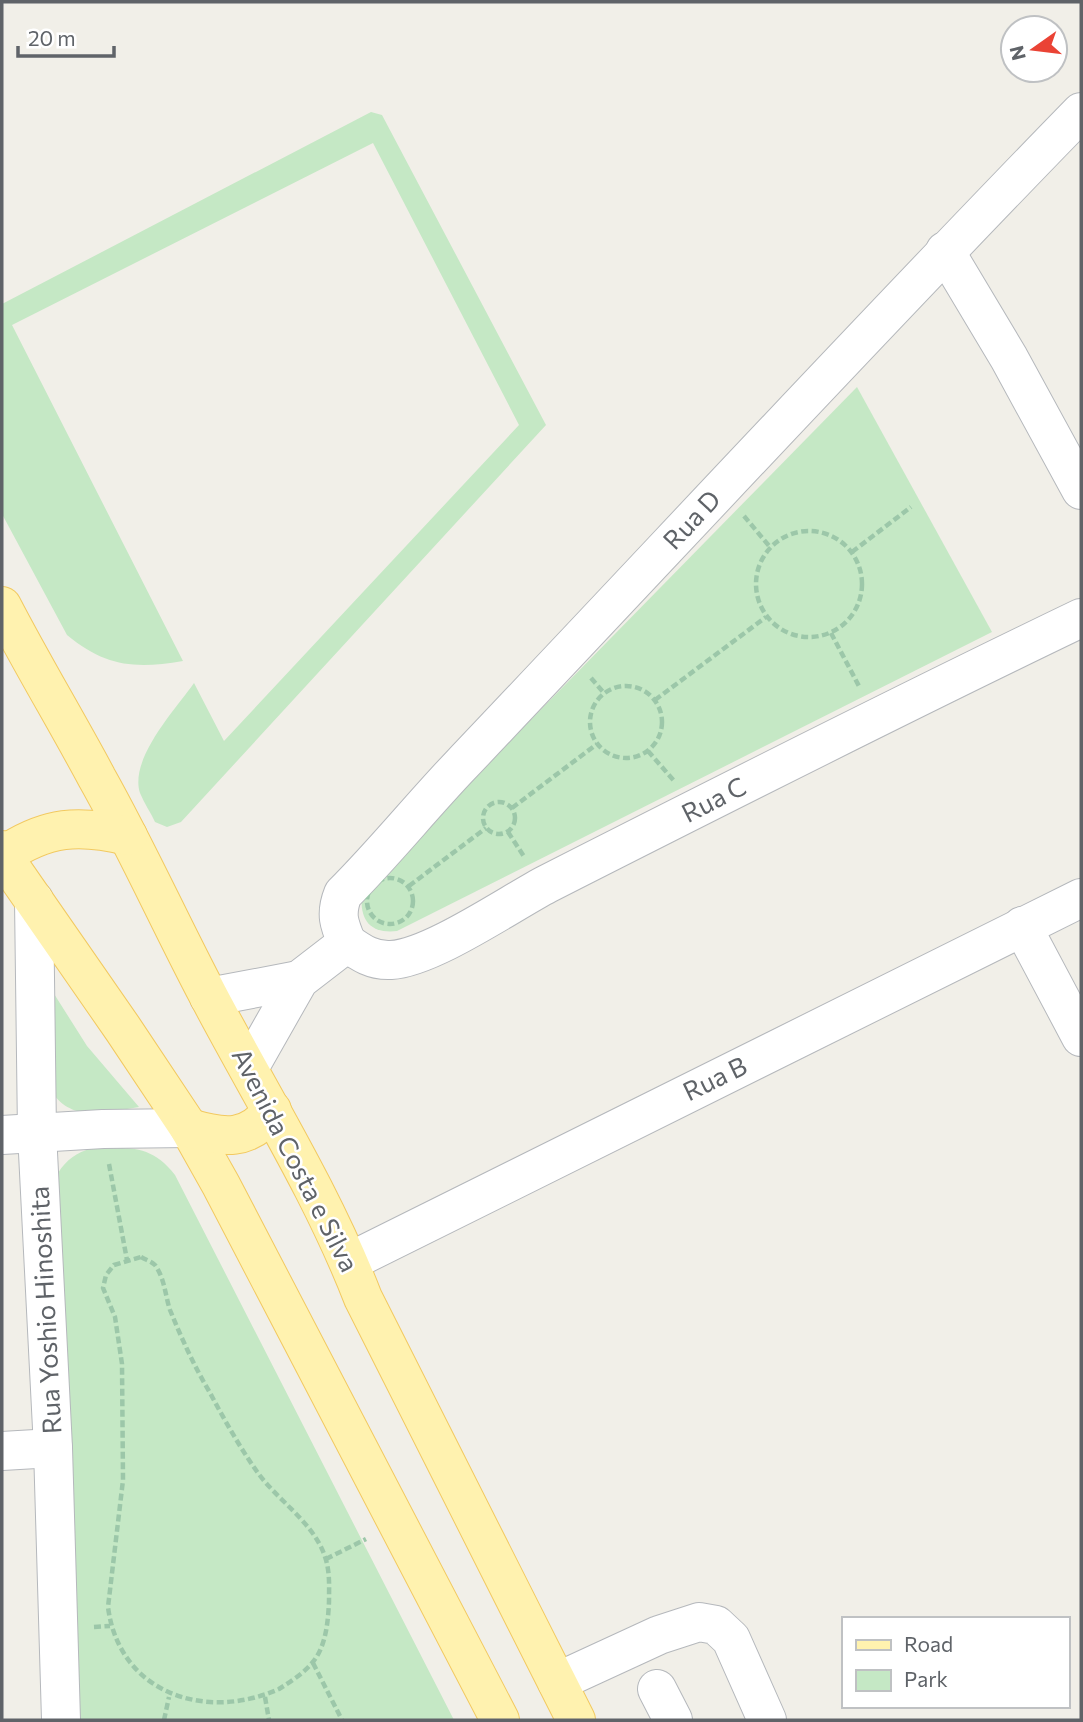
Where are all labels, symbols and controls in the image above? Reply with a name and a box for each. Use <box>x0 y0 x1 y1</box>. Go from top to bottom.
scale bar <box>18 14 114 58</box>
north arrow <box>999 14 1069 84</box>
text: 20 m <box>28 25 76 50</box>
text: N <box>1004 44 1030 63</box>
street label: Rua D <box>656 483 726 555</box>
street label: Rua C <box>676 769 751 828</box>
street label: Avenida Costa e Silva <box>227 1042 366 1276</box>
street label: Rua B <box>677 1049 751 1106</box>
street label: Rua Yoshio Hinoshita <box>23 1185 66 1435</box>
legend <box>842 1617 1069 1708</box>
text: Road <box>904 1631 953 1656</box>
text: Park <box>904 1666 948 1691</box>

